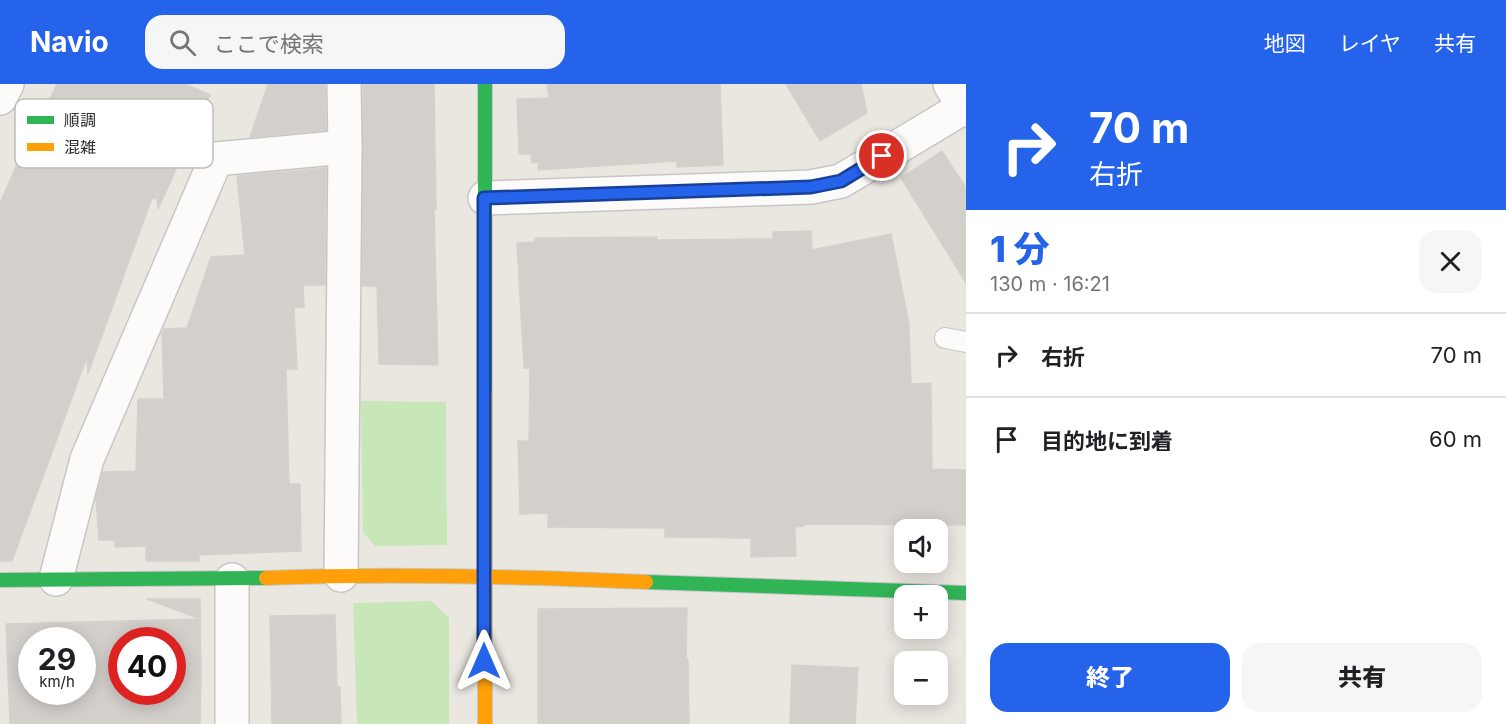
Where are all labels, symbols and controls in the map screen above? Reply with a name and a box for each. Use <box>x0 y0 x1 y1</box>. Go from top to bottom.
search box <box>145 15 565 69</box>
text: Navio <box>30 25 109 59</box>
icon: search <box>166 26 199 59</box>
text: ここで検索 <box>214 31 324 57</box>
text: 地図 <box>1264 31 1306 56</box>
text: レイヤ <box>1339 31 1401 56</box>
text: 共有 <box>1434 31 1476 56</box>
legend <box>15 99 213 168</box>
text: 70 m <box>1089 102 1189 153</box>
icon: right <box>990 108 1068 186</box>
text: 順調 <box>64 110 96 130</box>
pin <box>856 130 907 181</box>
text: 混雑 <box>64 137 96 157</box>
icon: arrive <box>865 139 898 172</box>
text: 右折 <box>1089 158 1143 191</box>
text: 1 分 <box>990 227 1050 271</box>
button: close <box>1419 230 1482 293</box>
text: 130 m · 16:21 <box>990 272 1110 296</box>
icon: right <box>990 339 1023 372</box>
text: 70 m <box>1431 342 1482 368</box>
text: 右折 <box>1041 344 1085 370</box>
icon: arrive <box>990 423 1023 456</box>
text: 60 m <box>1429 426 1482 452</box>
text: 目的地に到着 <box>1041 428 1173 454</box>
map controls <box>894 519 948 705</box>
button: sound <box>894 519 948 573</box>
button: + <box>894 585 948 639</box>
speed limit sign: 40 <box>108 627 186 705</box>
position arrow <box>452 629 516 693</box>
text: 29 <box>38 641 76 677</box>
button: 終了 <box>990 643 1230 712</box>
button: 共有 <box>1242 643 1482 712</box>
button: − <box>894 651 948 705</box>
text: km/h <box>39 672 75 691</box>

